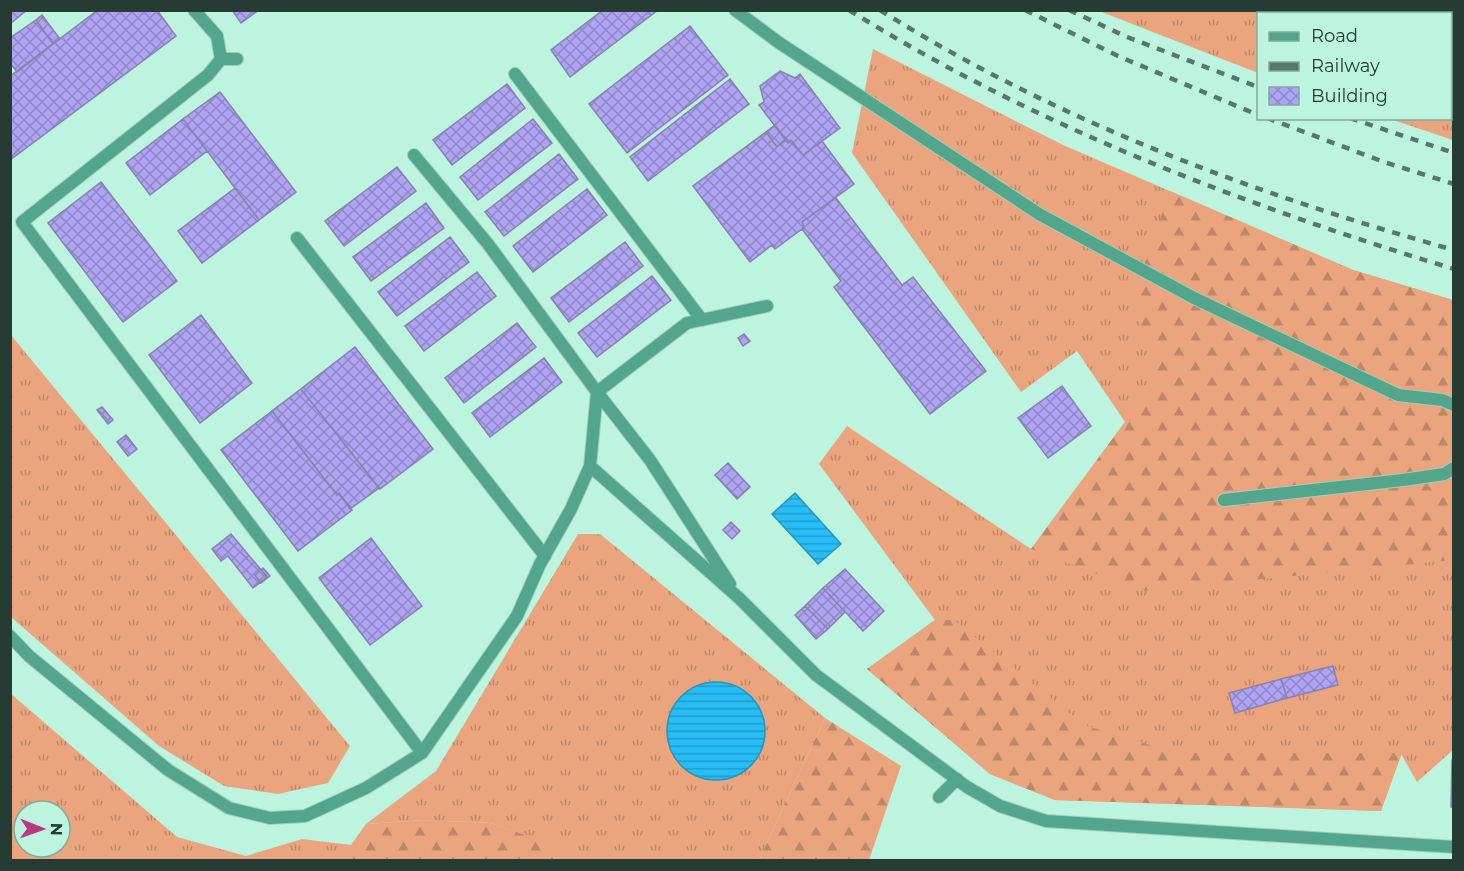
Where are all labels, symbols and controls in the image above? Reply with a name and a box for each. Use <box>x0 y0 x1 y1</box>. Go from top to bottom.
legend <box>1257 12 1452 120</box>
text: Road <box>1311 25 1358 47</box>
text: Railway <box>1311 55 1380 77</box>
text: Building <box>1311 85 1388 107</box>
north arrow <box>12 799 72 859</box>
text: N <box>47 823 66 836</box>

